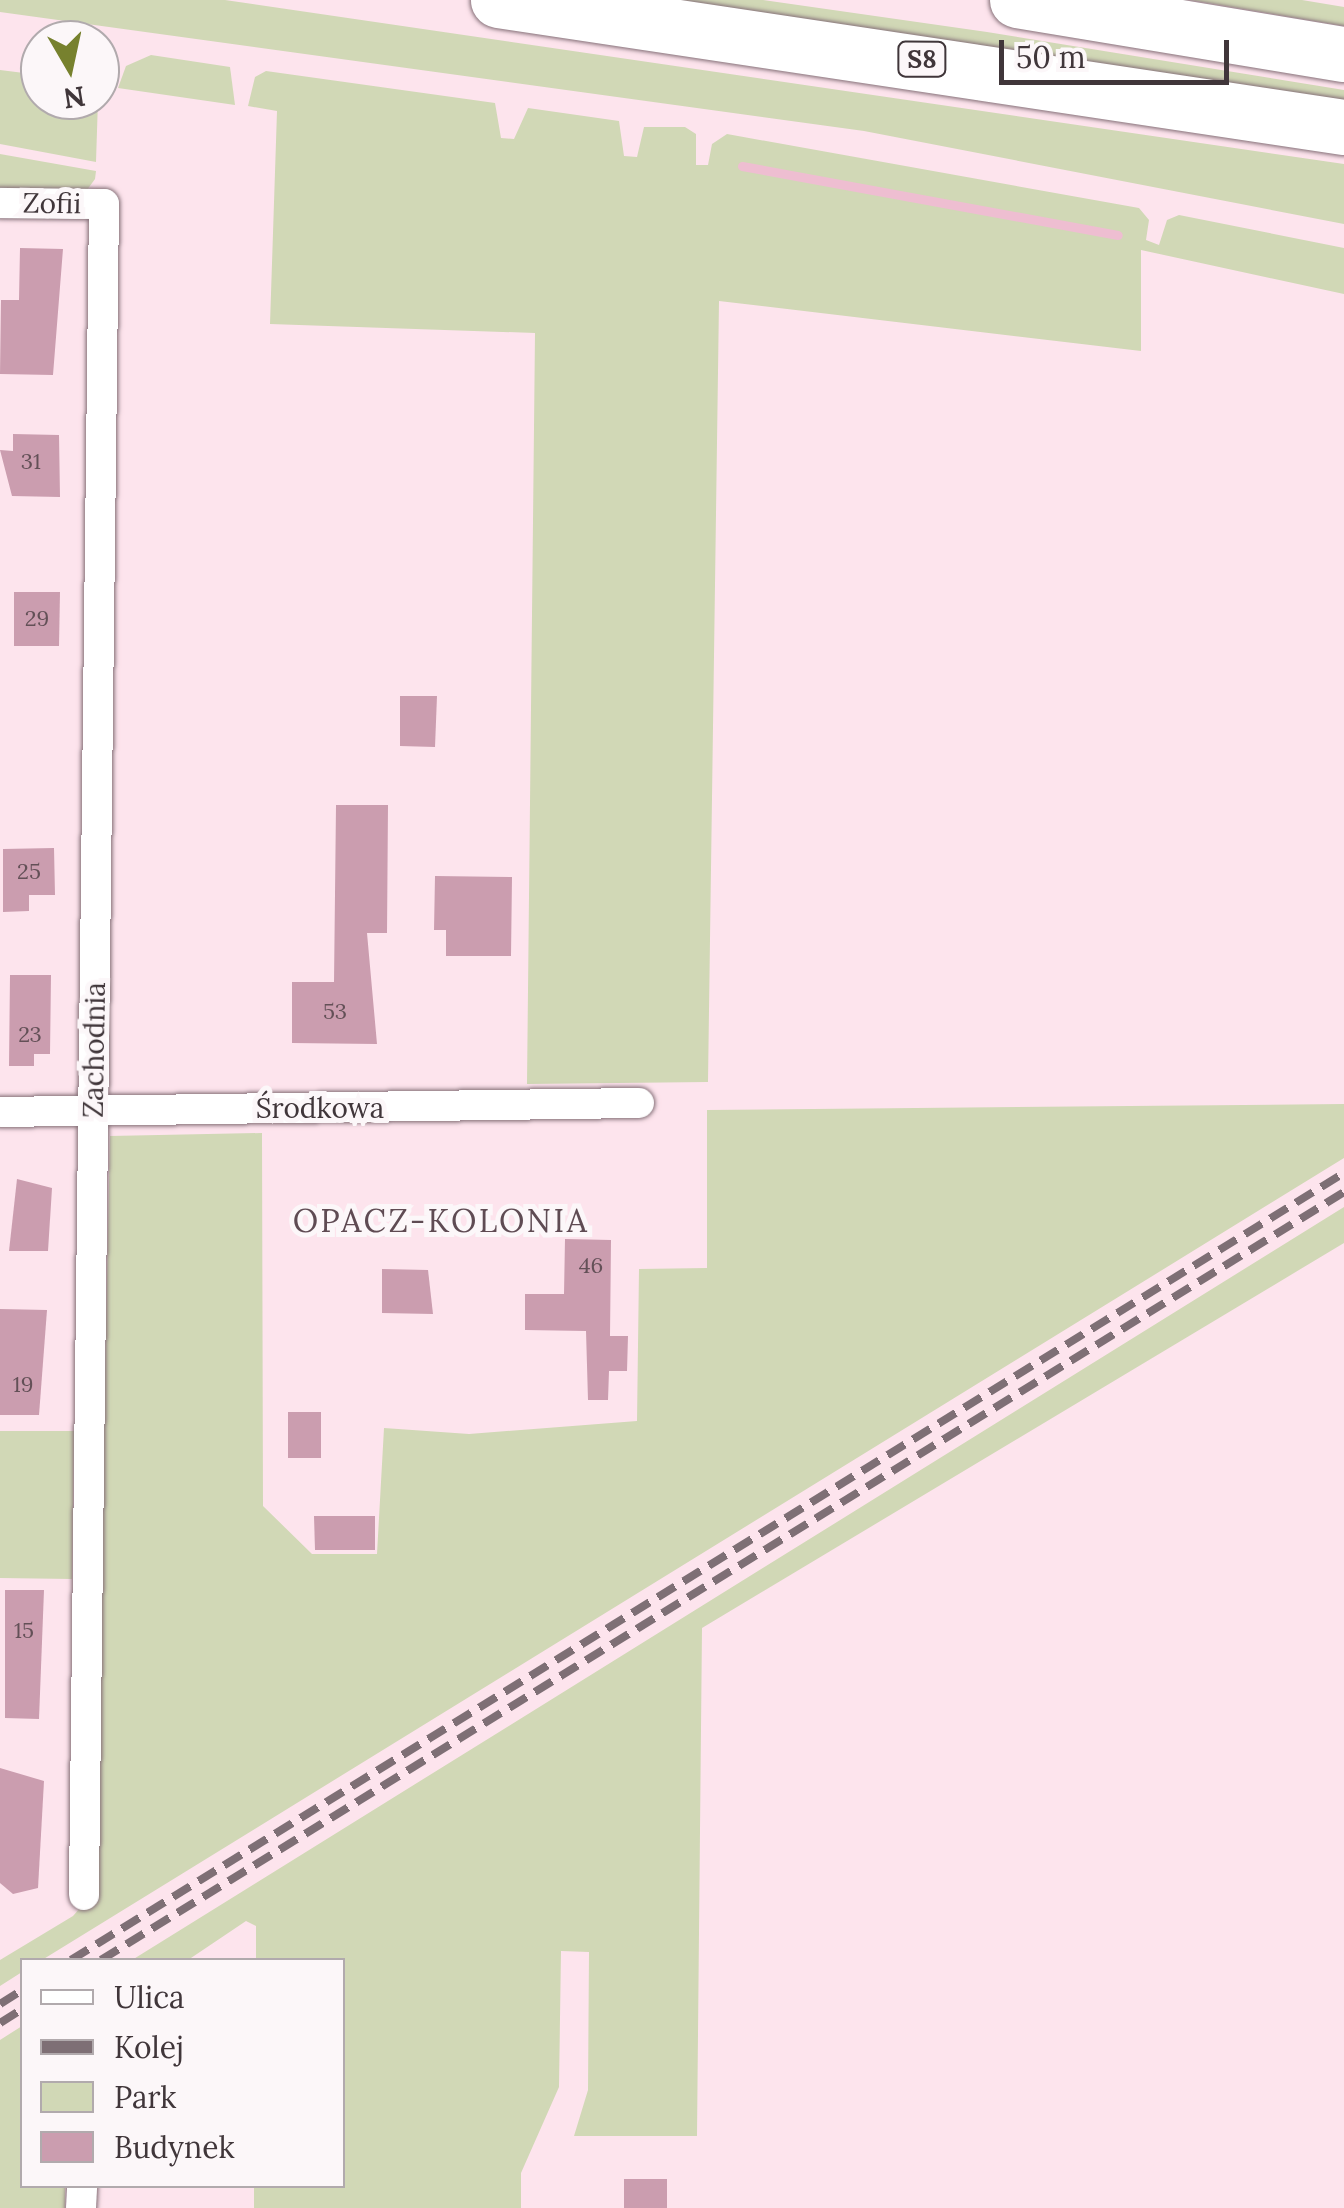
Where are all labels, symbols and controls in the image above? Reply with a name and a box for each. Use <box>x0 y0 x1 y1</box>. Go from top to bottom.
north arrow <box>20 20 120 120</box>
scale bar <box>1004 20 1234 82</box>
text: 50 m <box>1016 38 1086 76</box>
road number: S8 <box>897 39 947 79</box>
text: N <box>61 78 88 117</box>
street label: Zofii <box>22 186 82 220</box>
house number: 31 <box>21 449 41 475</box>
house number: 29 <box>25 606 49 632</box>
house number: 25 <box>17 859 41 885</box>
street label: Zachodnia <box>76 982 112 1118</box>
house number: 53 <box>323 999 347 1025</box>
house number: 23 <box>18 1022 42 1048</box>
street label: Środkowa <box>256 1091 384 1125</box>
district label: OPACZ-KOLONIA <box>293 1202 589 1240</box>
house number: 46 <box>579 1253 603 1279</box>
house number: 19 <box>13 1372 33 1398</box>
house number: 15 <box>14 1618 34 1644</box>
legend <box>20 1958 345 2188</box>
text: Ulica <box>114 1978 185 2016</box>
text: Kolej <box>114 2028 184 2066</box>
text: Park <box>114 2078 176 2116</box>
text: Budynek <box>114 2128 235 2166</box>

